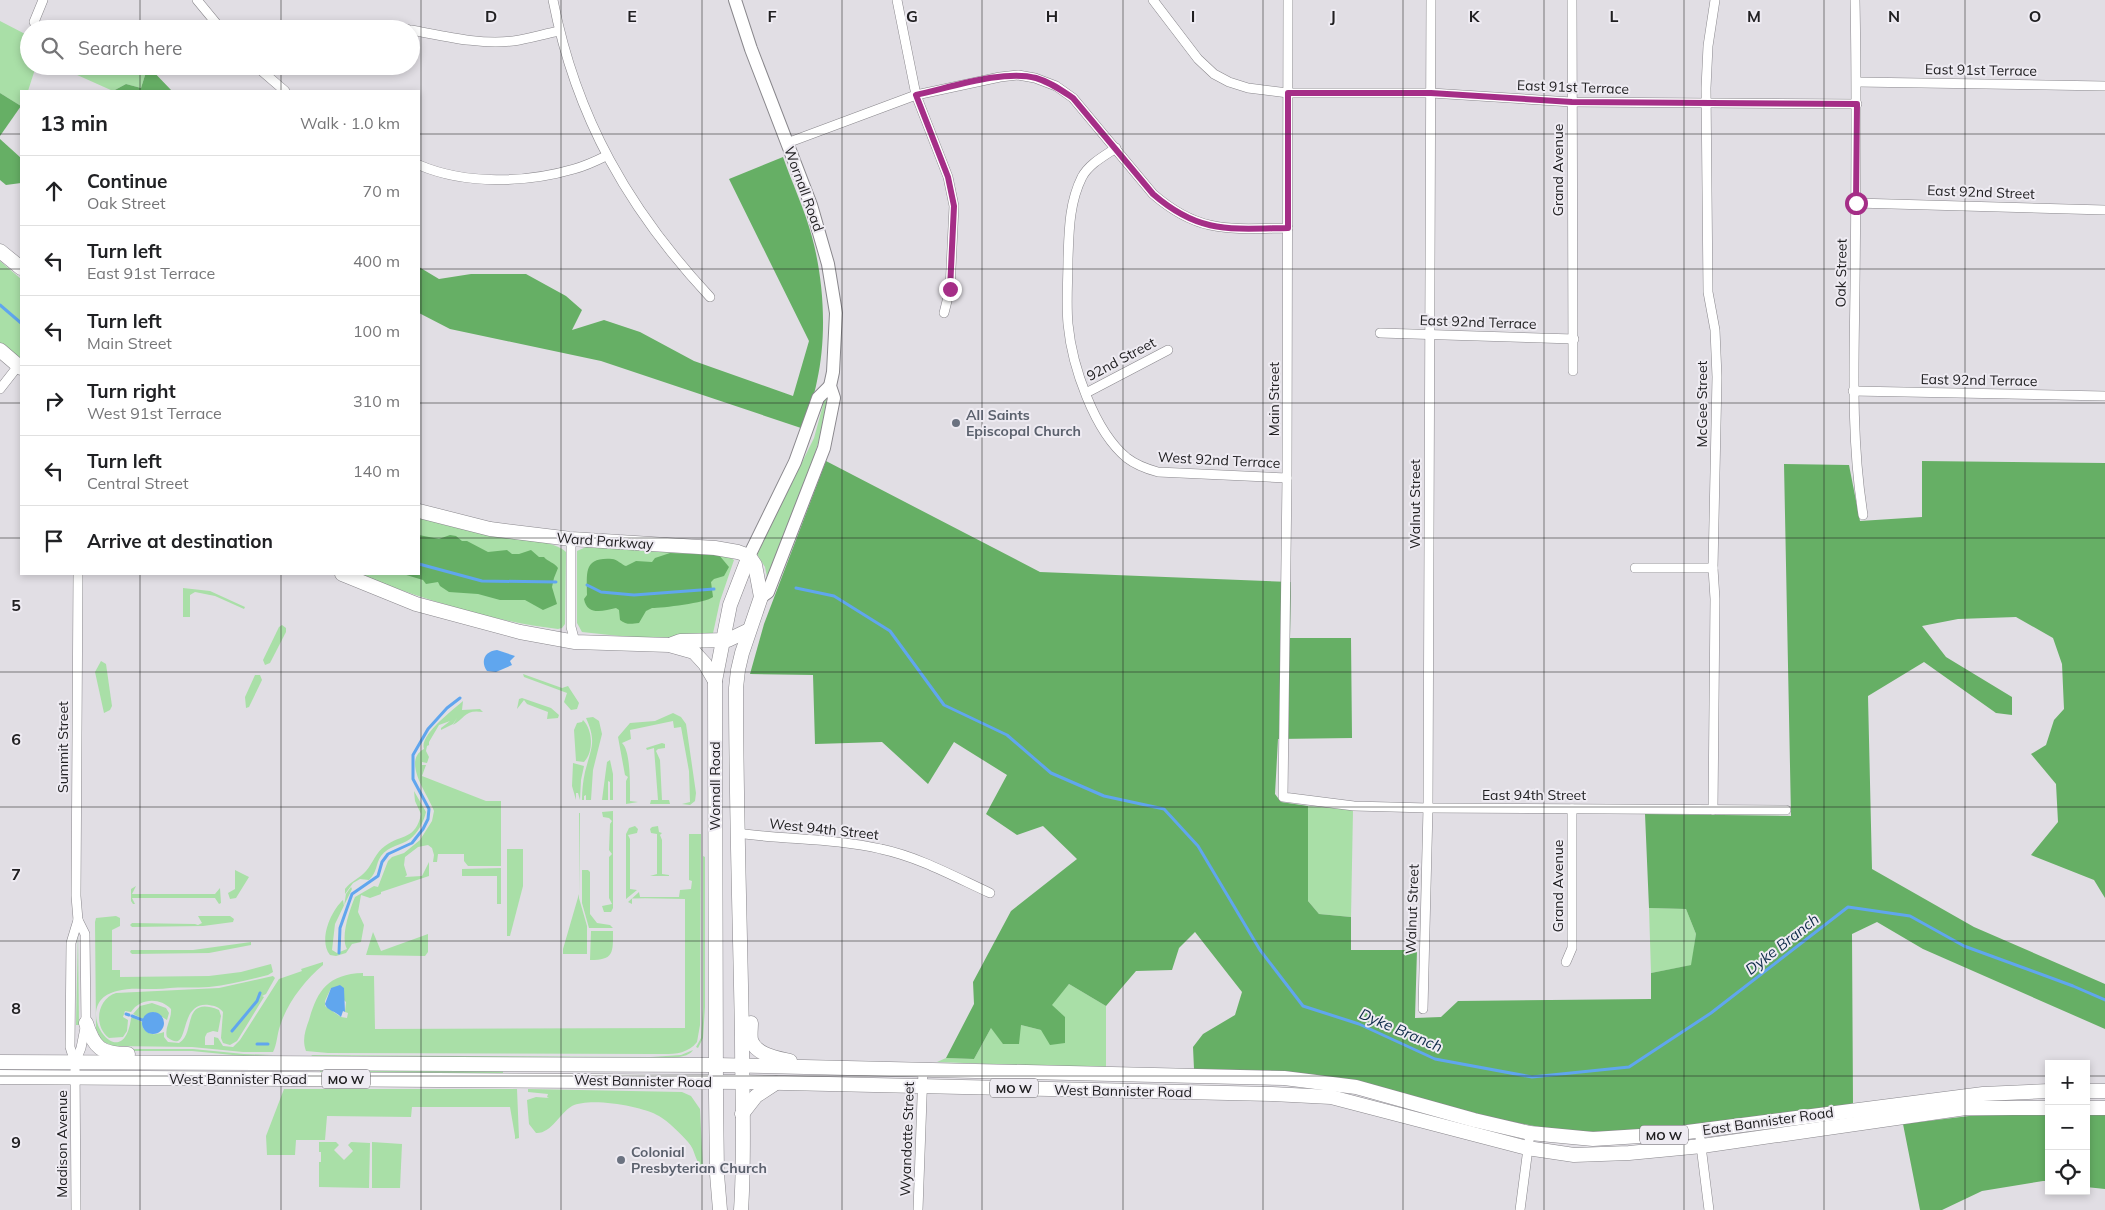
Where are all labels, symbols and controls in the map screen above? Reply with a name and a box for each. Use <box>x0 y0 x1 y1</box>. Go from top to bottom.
text: D <box>485 6 497 26</box>
text: E <box>627 6 637 26</box>
text: F <box>767 6 777 26</box>
text: G <box>906 6 918 26</box>
text: H <box>1046 6 1058 26</box>
text: I <box>1191 6 1195 26</box>
text: J <box>1330 6 1336 26</box>
text: K <box>1469 6 1481 26</box>
text: L <box>1610 6 1619 26</box>
text: M <box>1747 6 1761 26</box>
text: N <box>1888 6 1900 26</box>
text: O <box>2029 6 2041 26</box>
search box <box>20 20 420 75</box>
icon: search <box>38 34 66 62</box>
text: Search here <box>78 36 182 60</box>
street label: East 91st Terrace <box>1925 60 2037 80</box>
street label: East 91st Terrace <box>1517 76 1629 98</box>
text: 13 min <box>40 110 108 136</box>
text: Walk · 1.0 km <box>300 113 400 133</box>
street label: Grand Avenue <box>1549 124 1567 216</box>
street label: Wornall Road <box>780 144 828 234</box>
text: Continue <box>87 169 167 193</box>
icon: ahead <box>40 177 68 205</box>
text: 70 m <box>363 181 400 201</box>
street label: East 92nd Street <box>1927 181 2035 203</box>
route start <box>1845 192 1868 215</box>
text: Oak Street <box>87 193 166 213</box>
street label: Oak Street <box>1831 238 1851 308</box>
text: Turn left <box>87 239 162 263</box>
icon: left <box>40 247 68 275</box>
text: 400 m <box>353 251 400 271</box>
text: East 91st Terrace <box>87 263 215 283</box>
route end <box>939 278 962 301</box>
text: Turn left <box>87 309 162 333</box>
street label: East 92nd Terrace <box>1419 311 1537 333</box>
icon: left <box>40 317 68 345</box>
text: 100 m <box>353 321 400 341</box>
text: Main Street <box>87 333 172 353</box>
street label: 92nd Street <box>1083 333 1159 385</box>
street label: McGee Street <box>1693 361 1711 447</box>
street label: Main Street <box>1265 362 1283 436</box>
street label: East 92nd Terrace <box>1920 370 2038 390</box>
text: Turn right <box>87 379 176 403</box>
icon: right <box>40 387 68 415</box>
text: 310 m <box>353 391 400 411</box>
text: West 91st Terrace <box>87 403 222 423</box>
place label: All Saints Episcopal Church <box>966 406 1081 440</box>
marker: All Saints Episcopal Church <box>950 417 962 429</box>
street label: West 92nd Terrace <box>1157 448 1281 472</box>
text: Turn left <box>87 449 162 473</box>
icon: left <box>40 457 68 485</box>
street label: Walnut Street <box>1406 459 1424 549</box>
text: 140 m <box>353 461 400 481</box>
text: Central Street <box>87 473 189 493</box>
icon: arrive <box>40 527 68 555</box>
text: Arrive at destination <box>87 529 273 553</box>
street label: Ward Parkway <box>556 529 655 553</box>
text: 5 <box>11 595 21 615</box>
street label: Summit Street <box>54 701 72 793</box>
text: 6 <box>11 729 21 749</box>
street label: Wornall Road <box>706 741 724 831</box>
street label: East 94th Street <box>1482 786 1586 804</box>
street label: West 94th Street <box>768 814 880 844</box>
street label: Grand Avenue <box>1549 840 1567 932</box>
text: 7 <box>11 864 21 884</box>
street label: Walnut Street <box>1401 864 1423 954</box>
water label: Dyke Branch <box>1741 909 1823 979</box>
text: 8 <box>11 998 21 1018</box>
water label: Dyke Branch <box>1357 1004 1446 1056</box>
map controls <box>2045 1060 2090 1195</box>
button: + <box>2045 1060 2090 1105</box>
street label: West Bannister Road <box>169 1070 307 1088</box>
road number: MO W <box>322 1070 370 1088</box>
street label: West Bannister Road <box>574 1071 712 1091</box>
road number: MO W <box>990 1078 1038 1098</box>
street label: Wyandotte Street <box>896 1081 918 1197</box>
street label: West Bannister Road <box>1054 1081 1192 1101</box>
street label: Madison Avenue <box>53 1090 71 1198</box>
street label: East Bannister Road <box>1701 1103 1835 1139</box>
button: − <box>2045 1105 2090 1150</box>
road number: MO W <box>1640 1126 1688 1144</box>
text: 9 <box>11 1132 21 1152</box>
place label: Colonial Presbyterian Church <box>631 1143 767 1177</box>
button: locate <box>2045 1150 2090 1195</box>
marker: Colonial Presbyterian Church <box>615 1154 627 1166</box>

